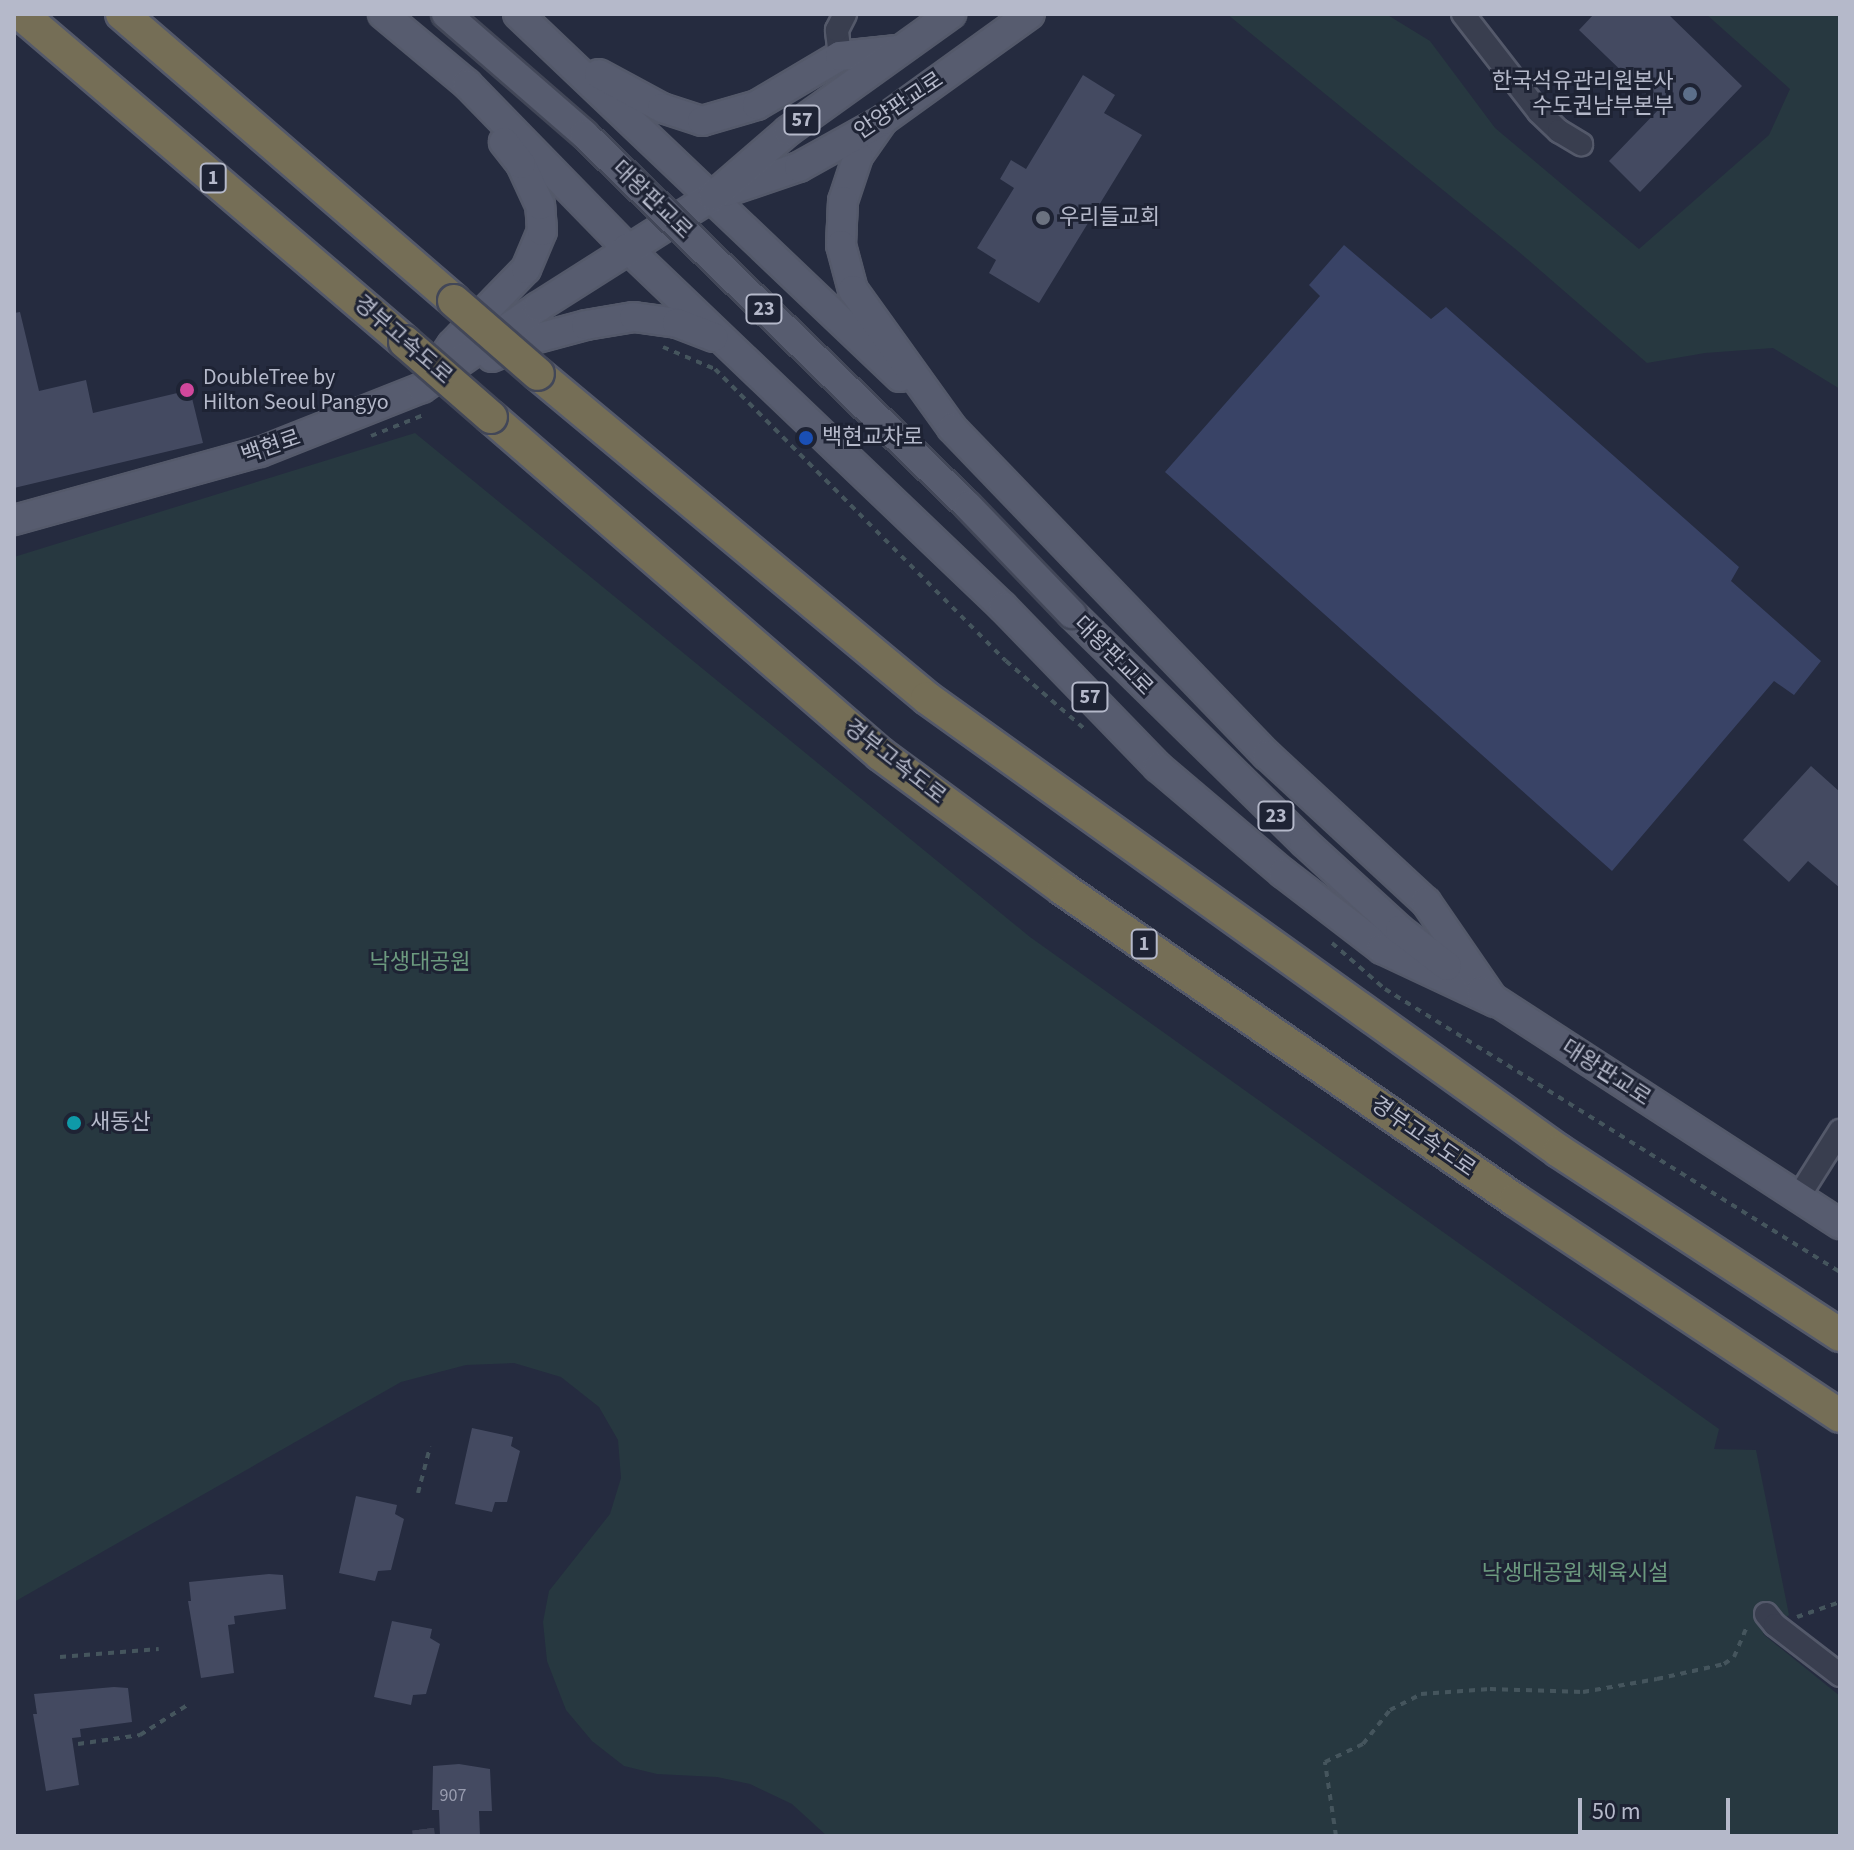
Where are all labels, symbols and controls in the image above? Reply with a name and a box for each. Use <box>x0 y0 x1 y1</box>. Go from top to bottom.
street label: 안양판교로 <box>850 67 948 145</box>
place label: 한국석유관리원본사 수도권남부본부 <box>1492 68 1674 120</box>
marker: 한국석유관리원본사 수도권남부본부 <box>1681 85 1699 103</box>
road number: 57 <box>782 104 822 136</box>
street label: 대왕판교로 <box>606 155 698 245</box>
road number: 1 <box>199 162 227 194</box>
place label: 우리들교회 <box>1059 205 1160 231</box>
marker: 우리들교회 <box>1034 209 1052 227</box>
street label: 경부고속도로 <box>349 290 457 390</box>
road number: 23 <box>744 293 784 325</box>
place label: DoubleTree by Hilton Seoul Pangyo <box>203 364 389 416</box>
marker: DoubleTree by Hilton Seoul Pangyo <box>178 381 196 399</box>
street label: 백현로 <box>238 425 304 469</box>
place label: 백현교차로 <box>822 425 923 451</box>
marker: 백현교차로 <box>797 429 815 447</box>
street label: 대왕판교로 <box>1068 611 1158 701</box>
road number: 57 <box>1070 681 1110 713</box>
street label: 경부고속도로 <box>839 714 951 810</box>
road number: 23 <box>1256 800 1296 832</box>
road number: 1 <box>1130 928 1158 960</box>
park label: 낙생대공원 <box>369 950 471 976</box>
street label: 대왕판교로 <box>1556 1034 1656 1112</box>
street label: 경부고속도로 <box>1366 1091 1480 1183</box>
place label: 새동산 <box>90 1110 151 1136</box>
marker: 새동산 <box>65 1114 83 1132</box>
park label: 낙생대공원 체육시설 <box>1482 1561 1668 1587</box>
scale bar <box>1582 1782 1734 1832</box>
house number: 907 <box>440 1785 466 1807</box>
text: 50 m <box>1592 1794 1641 1829</box>

